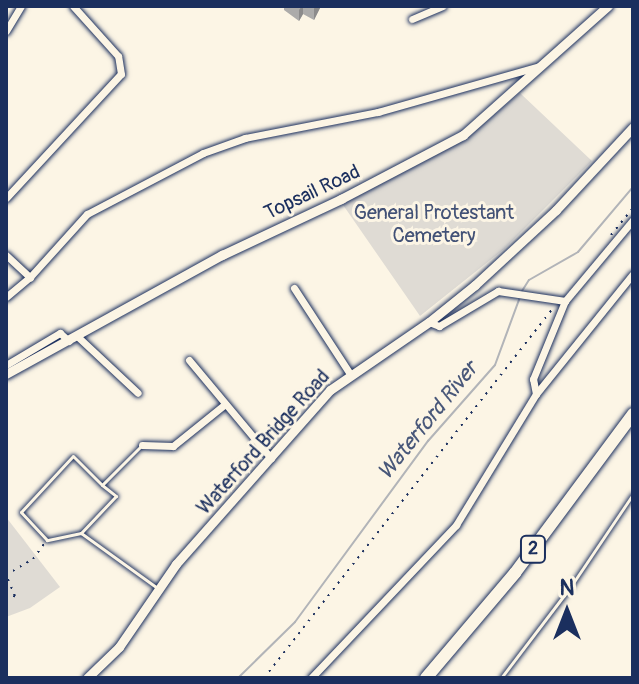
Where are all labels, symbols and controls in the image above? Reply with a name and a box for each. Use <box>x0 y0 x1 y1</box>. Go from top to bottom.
street label: Topsail Road <box>260 159 364 225</box>
park label: General Protestant Cemetery <box>354 201 514 248</box>
water label: Waterford River <box>372 357 484 485</box>
street label: Waterford Bridge Road <box>192 365 334 519</box>
road number: 2 <box>519 535 547 563</box>
north arrow <box>527 572 607 652</box>
text: N <box>560 574 574 602</box>

